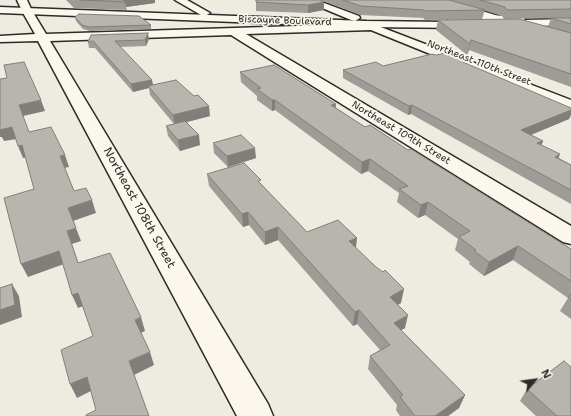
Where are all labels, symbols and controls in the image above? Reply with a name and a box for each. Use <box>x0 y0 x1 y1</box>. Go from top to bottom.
street label: Biscayne Boulevard <box>238 13 332 29</box>
street label: Northeast 110th Street <box>425 38 533 88</box>
street label: Northeast 109th Street <box>349 99 453 167</box>
street label: Northeast 108th Street <box>100 145 178 271</box>
north arrow <box>515 360 555 400</box>
text: N <box>537 366 555 381</box>

